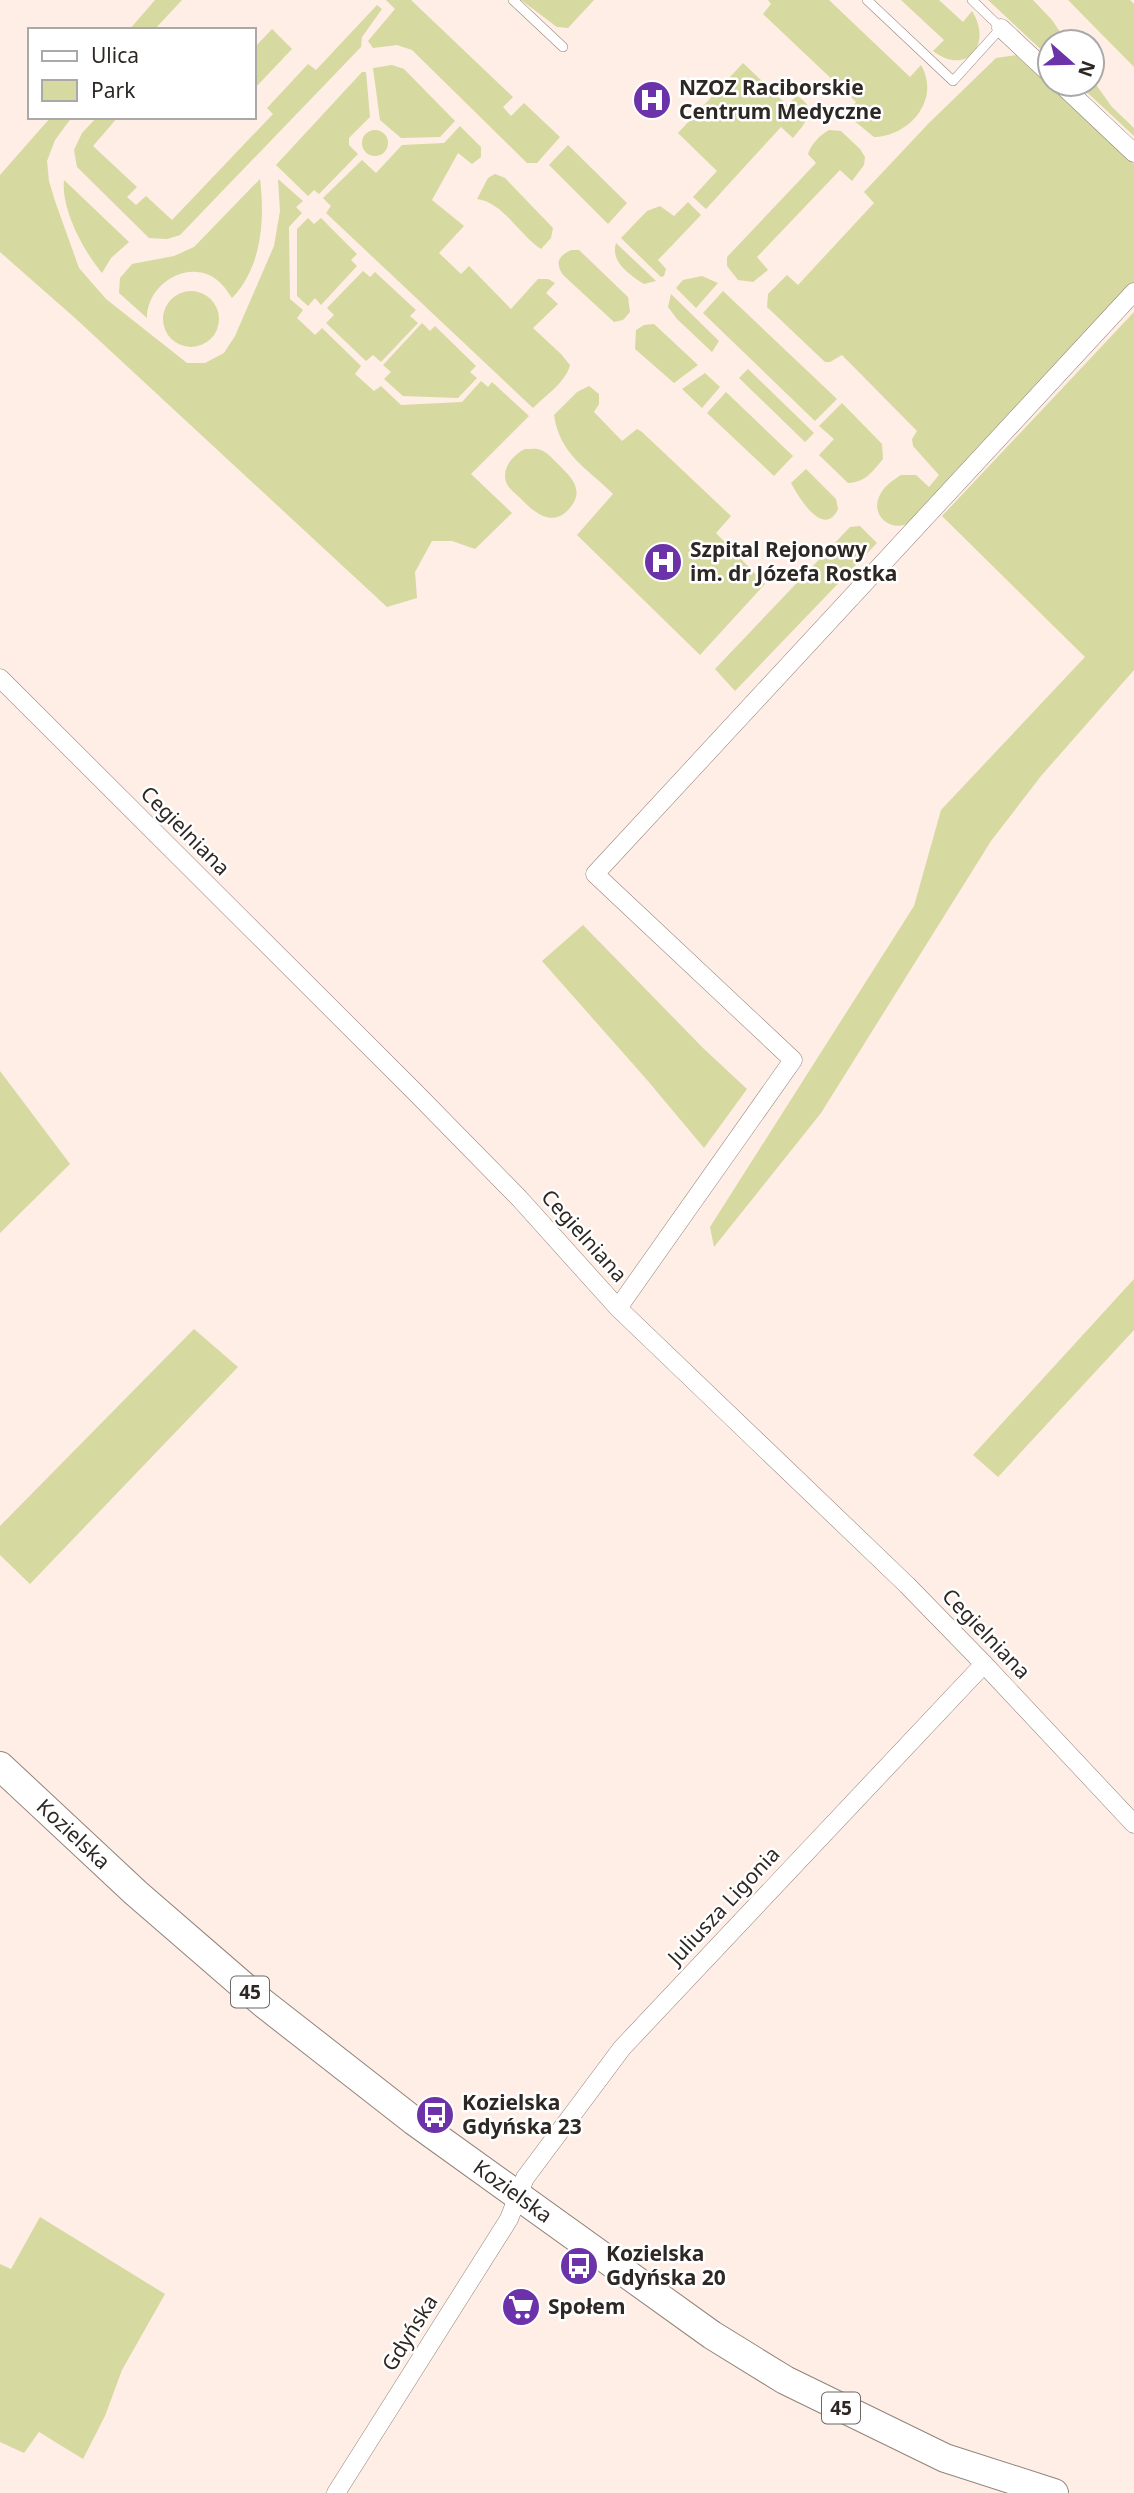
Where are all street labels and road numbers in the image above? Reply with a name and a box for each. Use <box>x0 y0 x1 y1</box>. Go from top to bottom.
street label: Cegielniana <box>135 780 236 881</box>
street label: Cegielniana <box>536 1183 634 1288</box>
street label: Cegielniana <box>936 1582 1037 1685</box>
street label: Kozielska <box>31 1792 117 1875</box>
street label: Juliusza Ligonia <box>660 1840 785 1972</box>
road number: 45 <box>231 1976 269 2008</box>
street label: Kozielska <box>468 2153 558 2229</box>
street label: Gdyńska <box>375 2289 444 2376</box>
road number: 45 <box>822 2392 860 2424</box>

